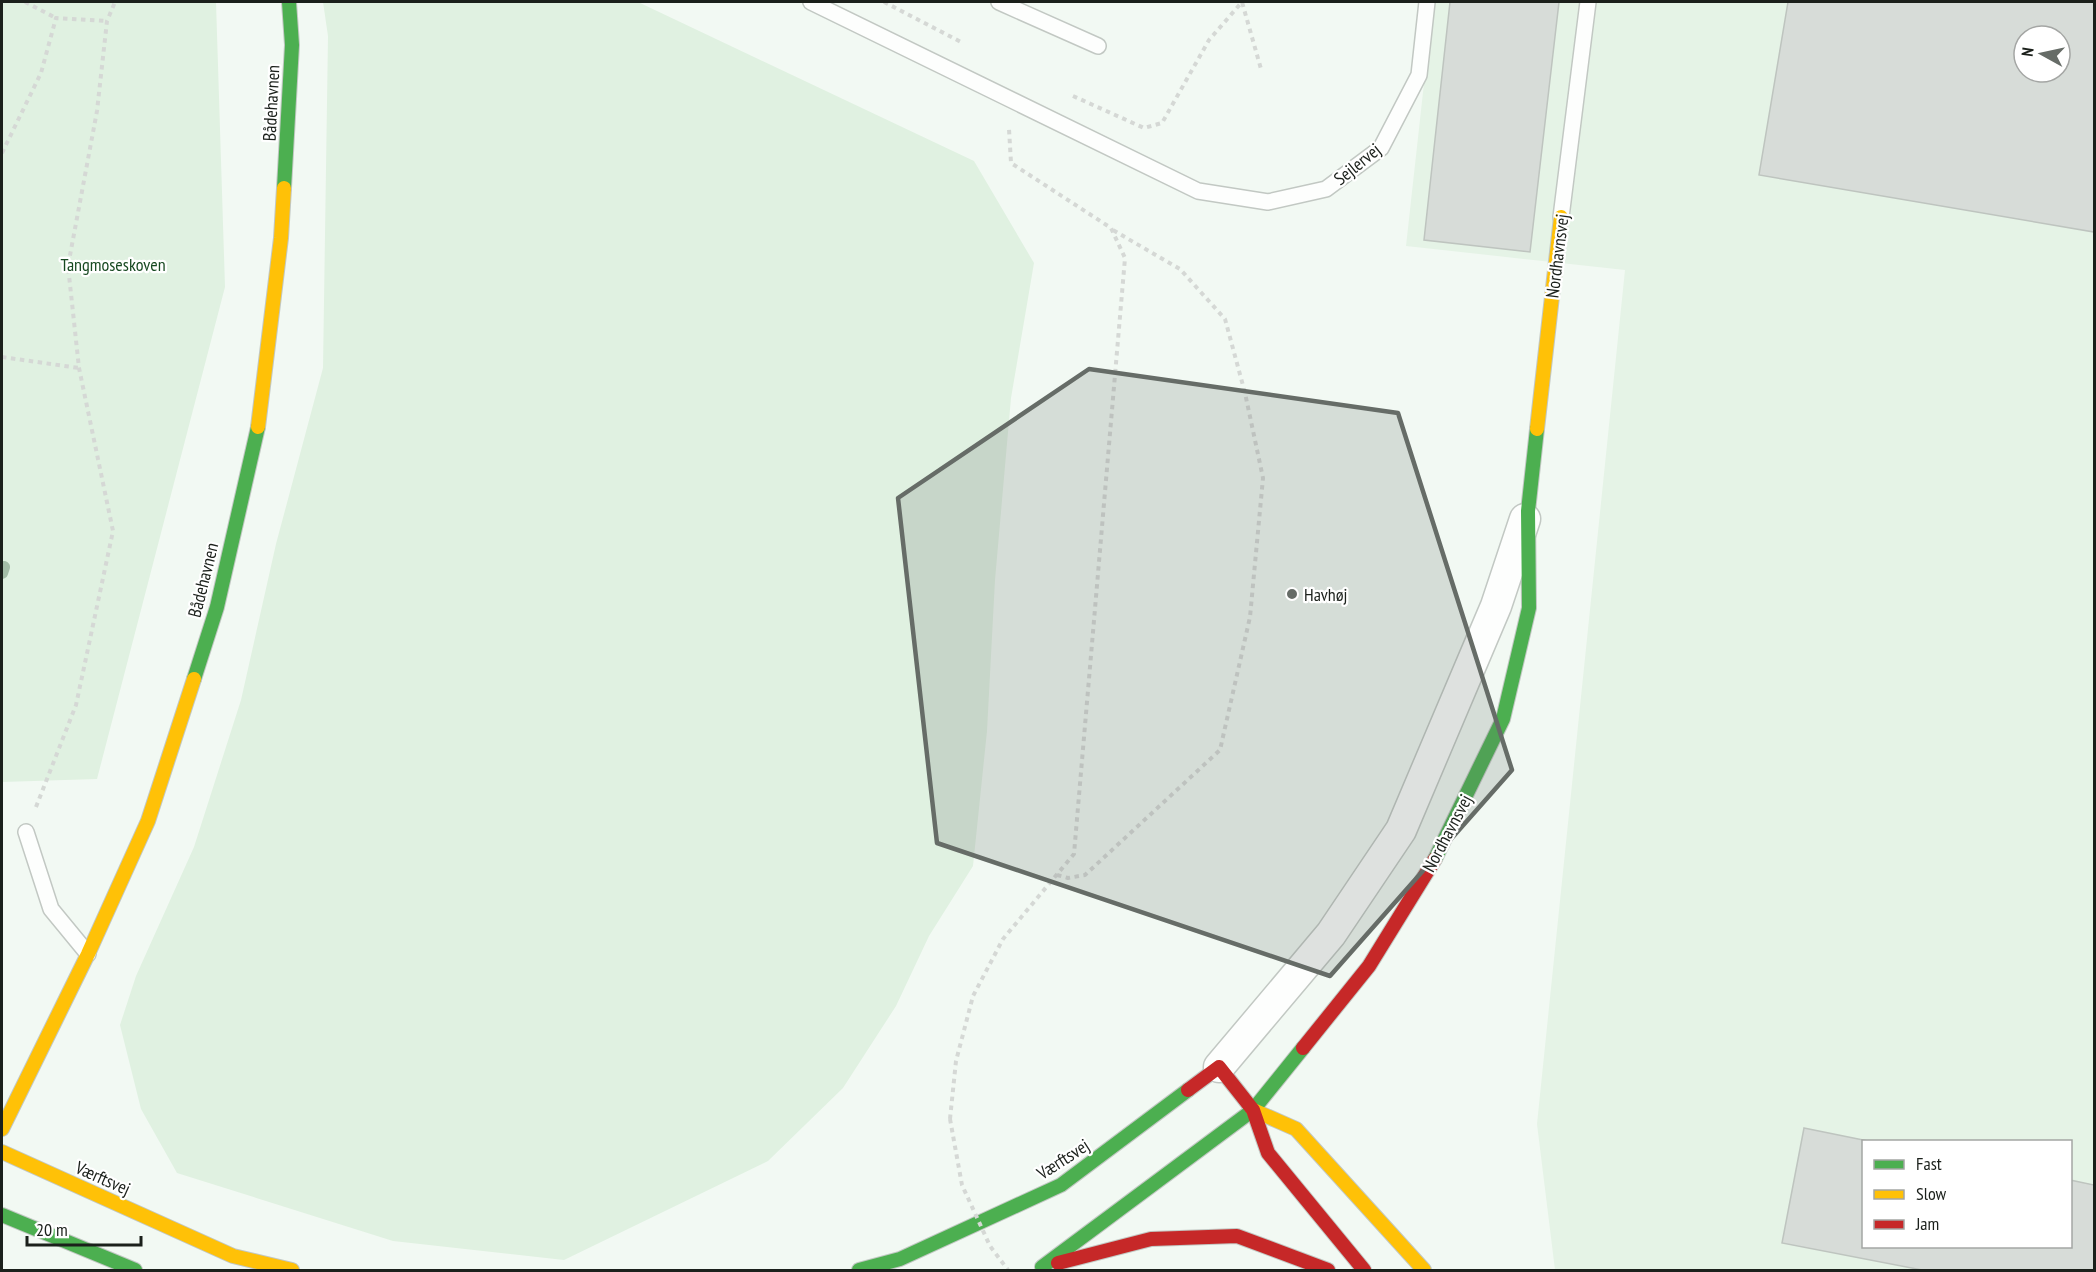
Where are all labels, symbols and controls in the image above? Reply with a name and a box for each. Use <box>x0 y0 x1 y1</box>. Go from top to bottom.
north arrow <box>2012 24 2072 84</box>
text: N <box>2017 46 2038 58</box>
street label: Bådehavnen <box>258 64 284 142</box>
street label: Sejlervej <box>1329 138 1385 190</box>
street label: Nordhavnsvej <box>1540 213 1574 299</box>
park label: Tangmoseskoven <box>60 253 166 276</box>
street label: Bådehavnen <box>183 540 223 620</box>
place label: Havhøj <box>1304 583 1347 606</box>
marker: Havhøj <box>1285 587 1299 601</box>
street label: Nordhavnsvej <box>1417 790 1477 876</box>
street label: Værftsvej <box>1032 1134 1094 1185</box>
legend <box>1862 1140 2072 1248</box>
text: Fast <box>1916 1152 1942 1175</box>
street label: Værftsvej <box>71 1155 134 1200</box>
text: Slow <box>1916 1182 1947 1205</box>
scale bar <box>27 1209 141 1247</box>
text: Jam <box>1915 1212 1939 1235</box>
text: 20 m <box>36 1218 68 1241</box>

